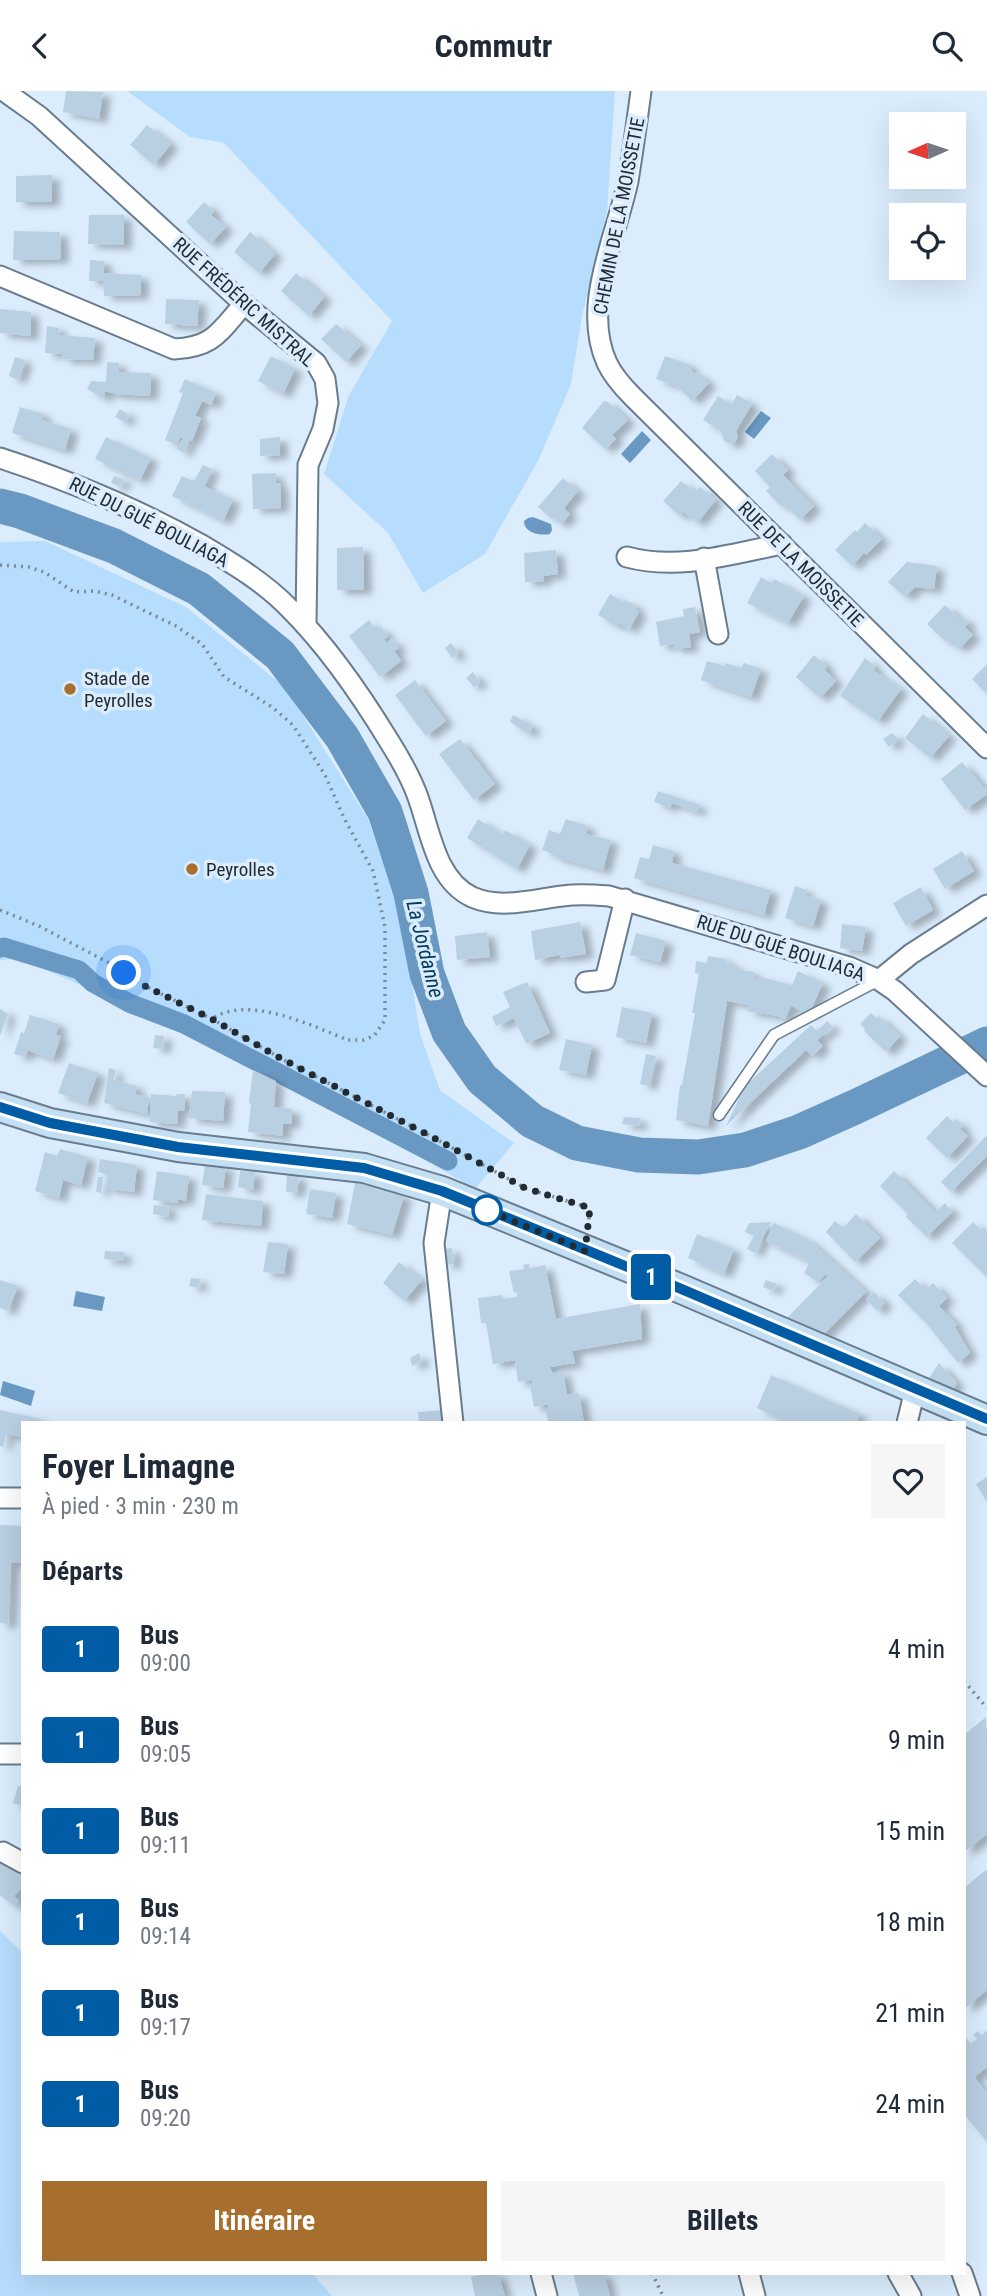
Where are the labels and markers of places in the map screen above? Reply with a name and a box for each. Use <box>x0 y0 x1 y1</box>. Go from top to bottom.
place label: Stade de Peyrolles <box>84 667 153 712</box>
marker: Stade de Peyrolles <box>62 681 78 697</box>
place label: Peyrolles <box>206 858 275 881</box>
marker: Peyrolles <box>184 861 200 877</box>
unlabelled marker <box>472 1195 502 1225</box>

